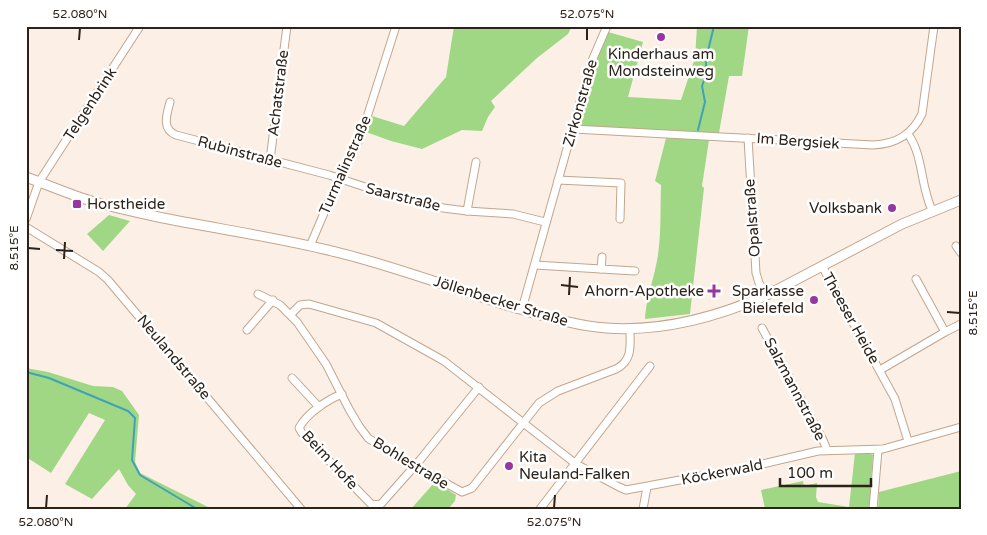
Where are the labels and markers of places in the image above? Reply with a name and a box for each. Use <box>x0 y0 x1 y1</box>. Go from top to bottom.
marker: Kinderhaus am Mondsteinweg <box>655 31 667 43</box>
place label: Kinderhaus am Mondsteinweg <box>608 45 714 80</box>
place label: Horstheide <box>87 195 165 213</box>
marker: Horstheide <box>71 198 83 210</box>
place label: Volksbank <box>809 199 882 217</box>
marker: Volksbank <box>886 202 898 214</box>
place label: Ahorn-Apotheke <box>584 282 704 300</box>
place label: Sparkasse Bielefeld <box>732 282 804 317</box>
marker: Ahorn-Apotheke <box>708 285 720 297</box>
marker: Sparkasse Bielefeld <box>808 294 820 306</box>
place label: Kita Neuland-Falken <box>519 448 630 483</box>
marker: Kita Neuland-Falken <box>503 460 515 472</box>

